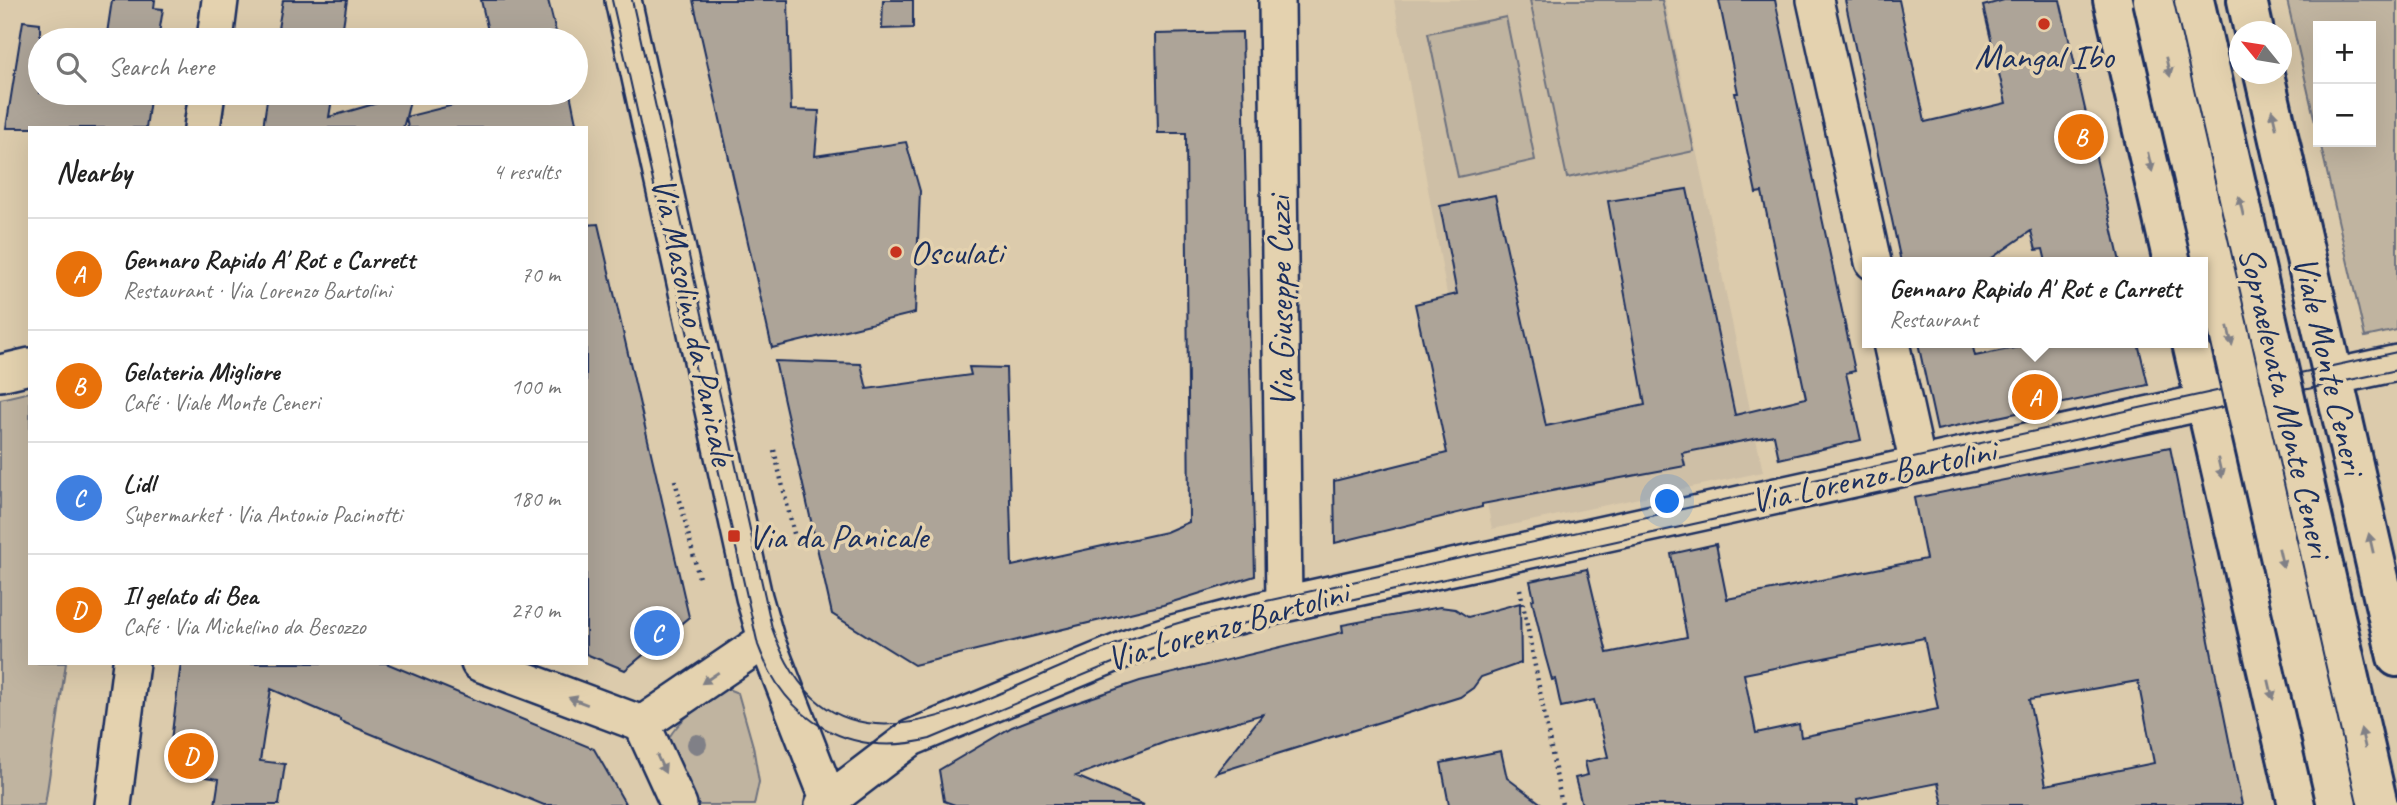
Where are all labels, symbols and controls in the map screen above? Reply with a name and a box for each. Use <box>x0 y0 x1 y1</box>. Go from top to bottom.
marker: Mangal Ibo <box>2036 16 2052 32</box>
north arrow <box>2229 21 2292 84</box>
map controls <box>2313 21 2376 147</box>
button: + <box>2313 21 2376 84</box>
search box <box>28 28 588 105</box>
place label: Mangal Ibo <box>1974 34 2115 79</box>
icon: search <box>52 48 90 86</box>
text: Search here <box>108 50 214 83</box>
one-way arrow <box>2163 56 2174 78</box>
button: − <box>2313 84 2376 147</box>
one-way arrow <box>2269 108 2280 130</box>
pin: B <box>2058 111 2104 163</box>
one-way arrow <box>2145 151 2156 173</box>
text: Nearby <box>56 153 132 191</box>
text: 4 results <box>493 157 560 186</box>
street label: Via Masolino da Panicale <box>641 173 747 472</box>
street label: Via Giuseppe Cuzzi <box>1256 191 1305 408</box>
one-way arrow <box>2235 195 2246 217</box>
place label: Osculati <box>910 230 1007 275</box>
text: Gennaro Rapido A' Rot e Carrett <box>123 243 415 276</box>
street label: Sopraelevata Monte Ceneri <box>2228 243 2344 566</box>
marker: Osculati <box>888 244 904 260</box>
street label: Viale Monte Ceneri <box>2283 252 2377 483</box>
popup <box>1862 257 2208 348</box>
text: A <box>73 260 85 289</box>
text: 70 m <box>521 260 560 289</box>
text: Gennaro Rapido A' Rot e Carrett <box>1889 272 2181 305</box>
text: Restaurant · Via Lorenzo Bartolini <box>123 276 391 305</box>
text: Restaurant <box>1889 305 1978 334</box>
one-way arrow <box>2225 325 2236 347</box>
text: Gelateria Migliore <box>123 355 279 388</box>
pin: A <box>2012 371 2058 423</box>
text: B <box>73 372 85 401</box>
text: 100 m <box>511 372 560 401</box>
text: Café · Viale Monte Ceneri <box>123 388 320 417</box>
street label: Via Lorenzo Bartolini <box>1747 427 2004 523</box>
one-way arrow <box>2215 457 2226 479</box>
text: Lidl <box>123 467 155 500</box>
text: C <box>74 484 84 513</box>
text: 180 m <box>511 484 560 513</box>
your location <box>1650 484 1684 518</box>
text: Supermarket · Via Antonio Pacinotti <box>123 500 402 529</box>
place label: Via da Panicale <box>748 514 931 559</box>
marker: Via da Panicale <box>726 528 742 544</box>
one-way arrow <box>2365 532 2376 554</box>
one-way arrow <box>2275 547 2286 569</box>
street label: Via Lorenzo Bartolini <box>1101 568 1357 681</box>
text: Il gelato di Bea <box>123 579 258 612</box>
text: D <box>72 596 86 625</box>
text: 270 m <box>511 596 560 625</box>
pin: C <box>634 607 680 659</box>
text: Café · Via Michelino da Besozzo <box>123 612 366 641</box>
one-way arrow <box>700 671 719 684</box>
one-way arrow <box>2266 679 2277 701</box>
one-way arrow <box>567 695 588 706</box>
one-way arrow <box>2357 727 2368 749</box>
pin: D <box>168 730 214 782</box>
one-way arrow <box>655 754 667 774</box>

